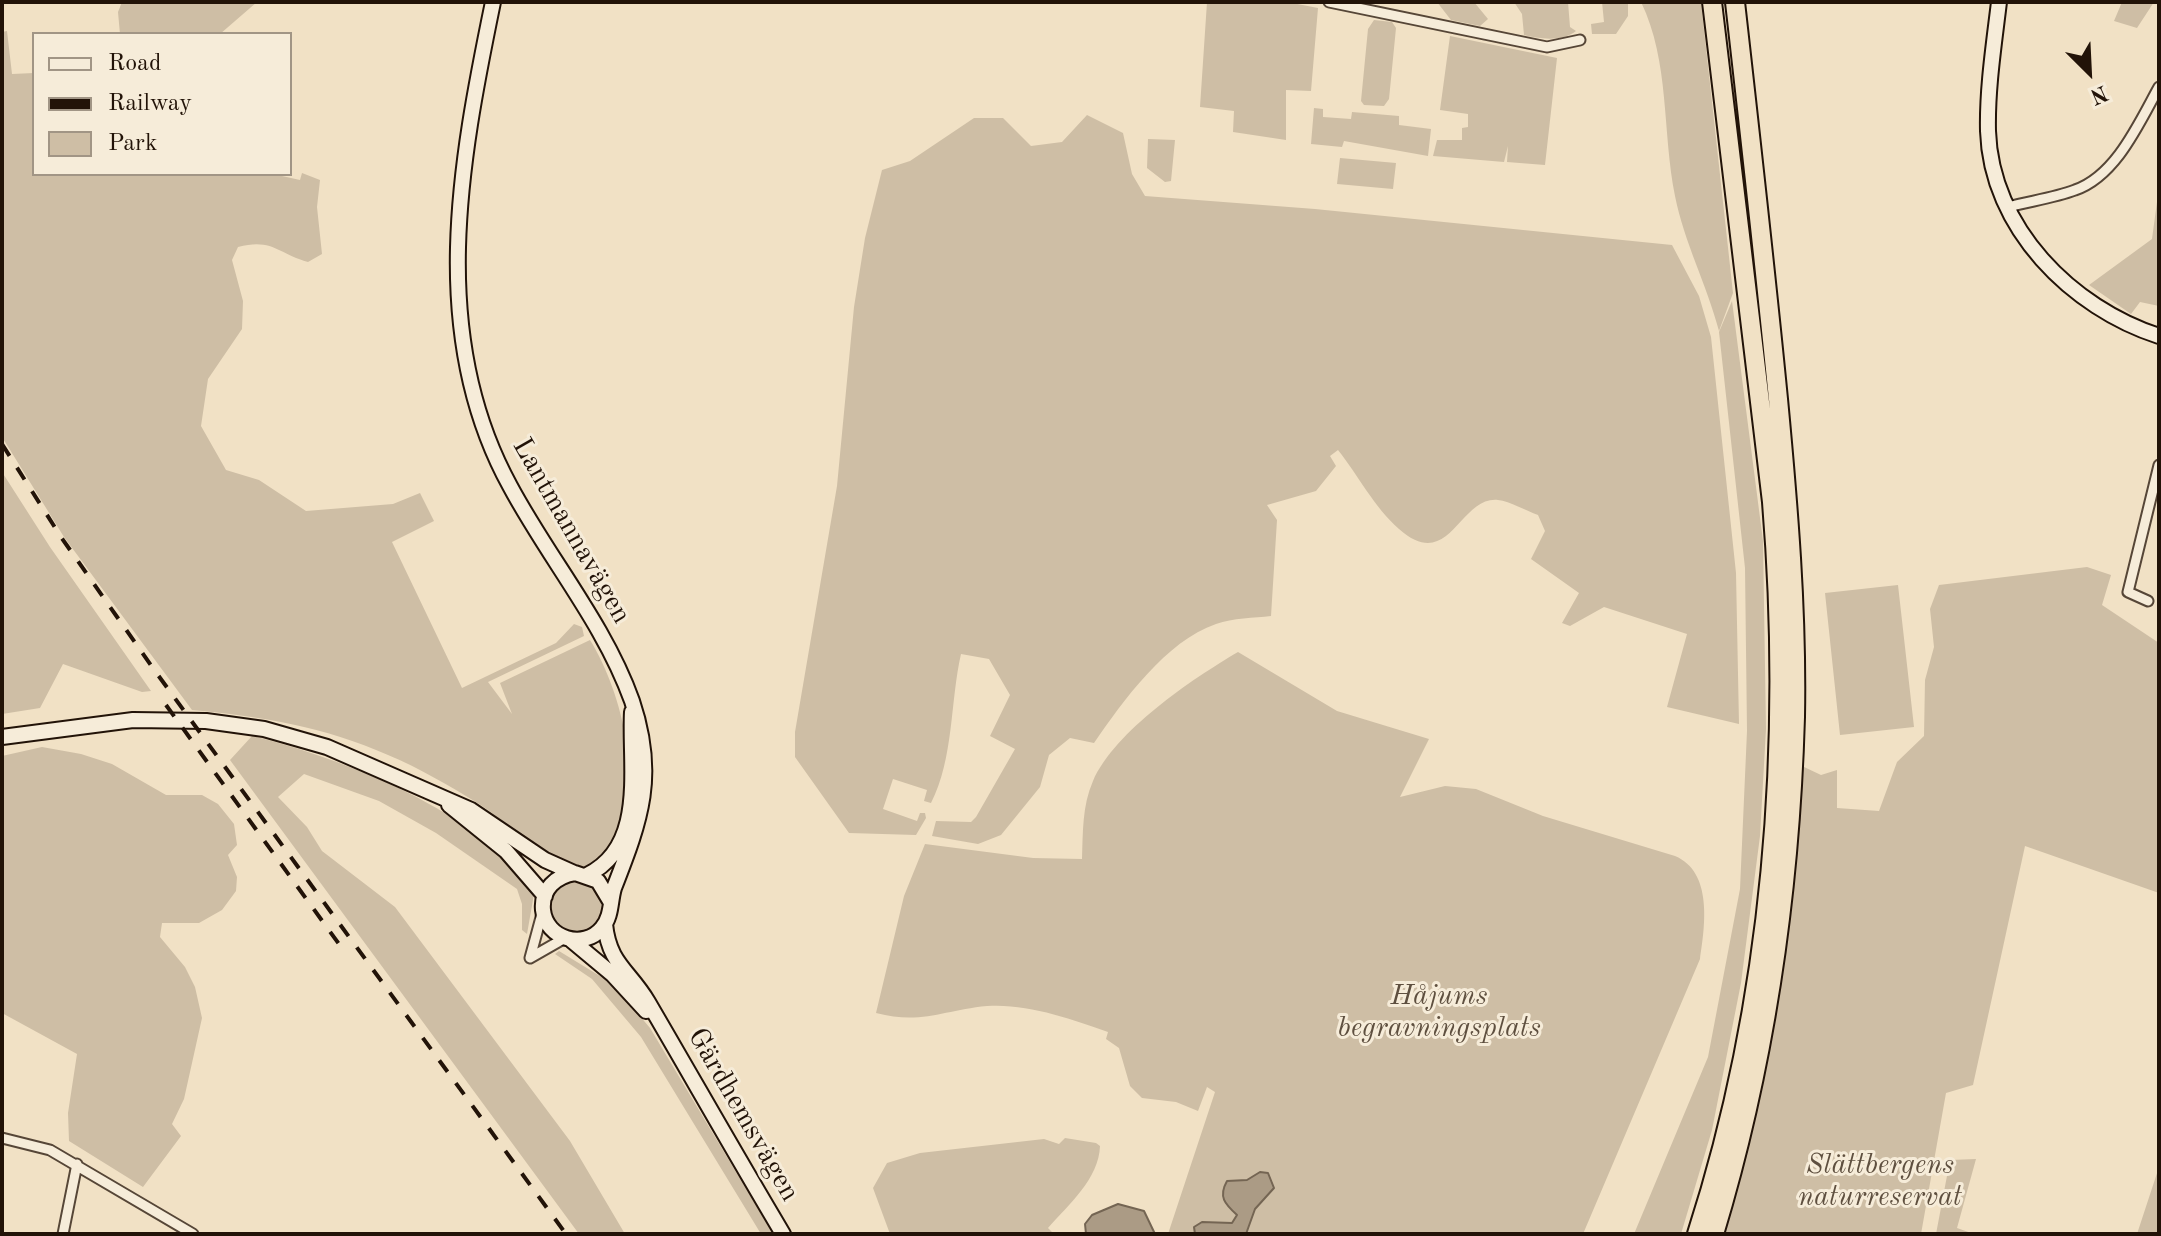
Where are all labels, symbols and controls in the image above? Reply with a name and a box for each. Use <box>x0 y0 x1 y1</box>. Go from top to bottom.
legend <box>32 32 292 176</box>
north arrow <box>2049 32 2129 112</box>
text: Road <box>108 52 161 76</box>
text: N <box>2087 80 2111 107</box>
text: Railway <box>108 92 192 116</box>
text: Park <box>108 132 157 156</box>
street label: Lantmannavägen <box>504 432 638 630</box>
park label: Håjums begravningsplats <box>1337 980 1541 1046</box>
street label: Gärdhemsvägen <box>680 1022 806 1208</box>
park label: Slättbergens naturreservat <box>1798 1149 1962 1215</box>

